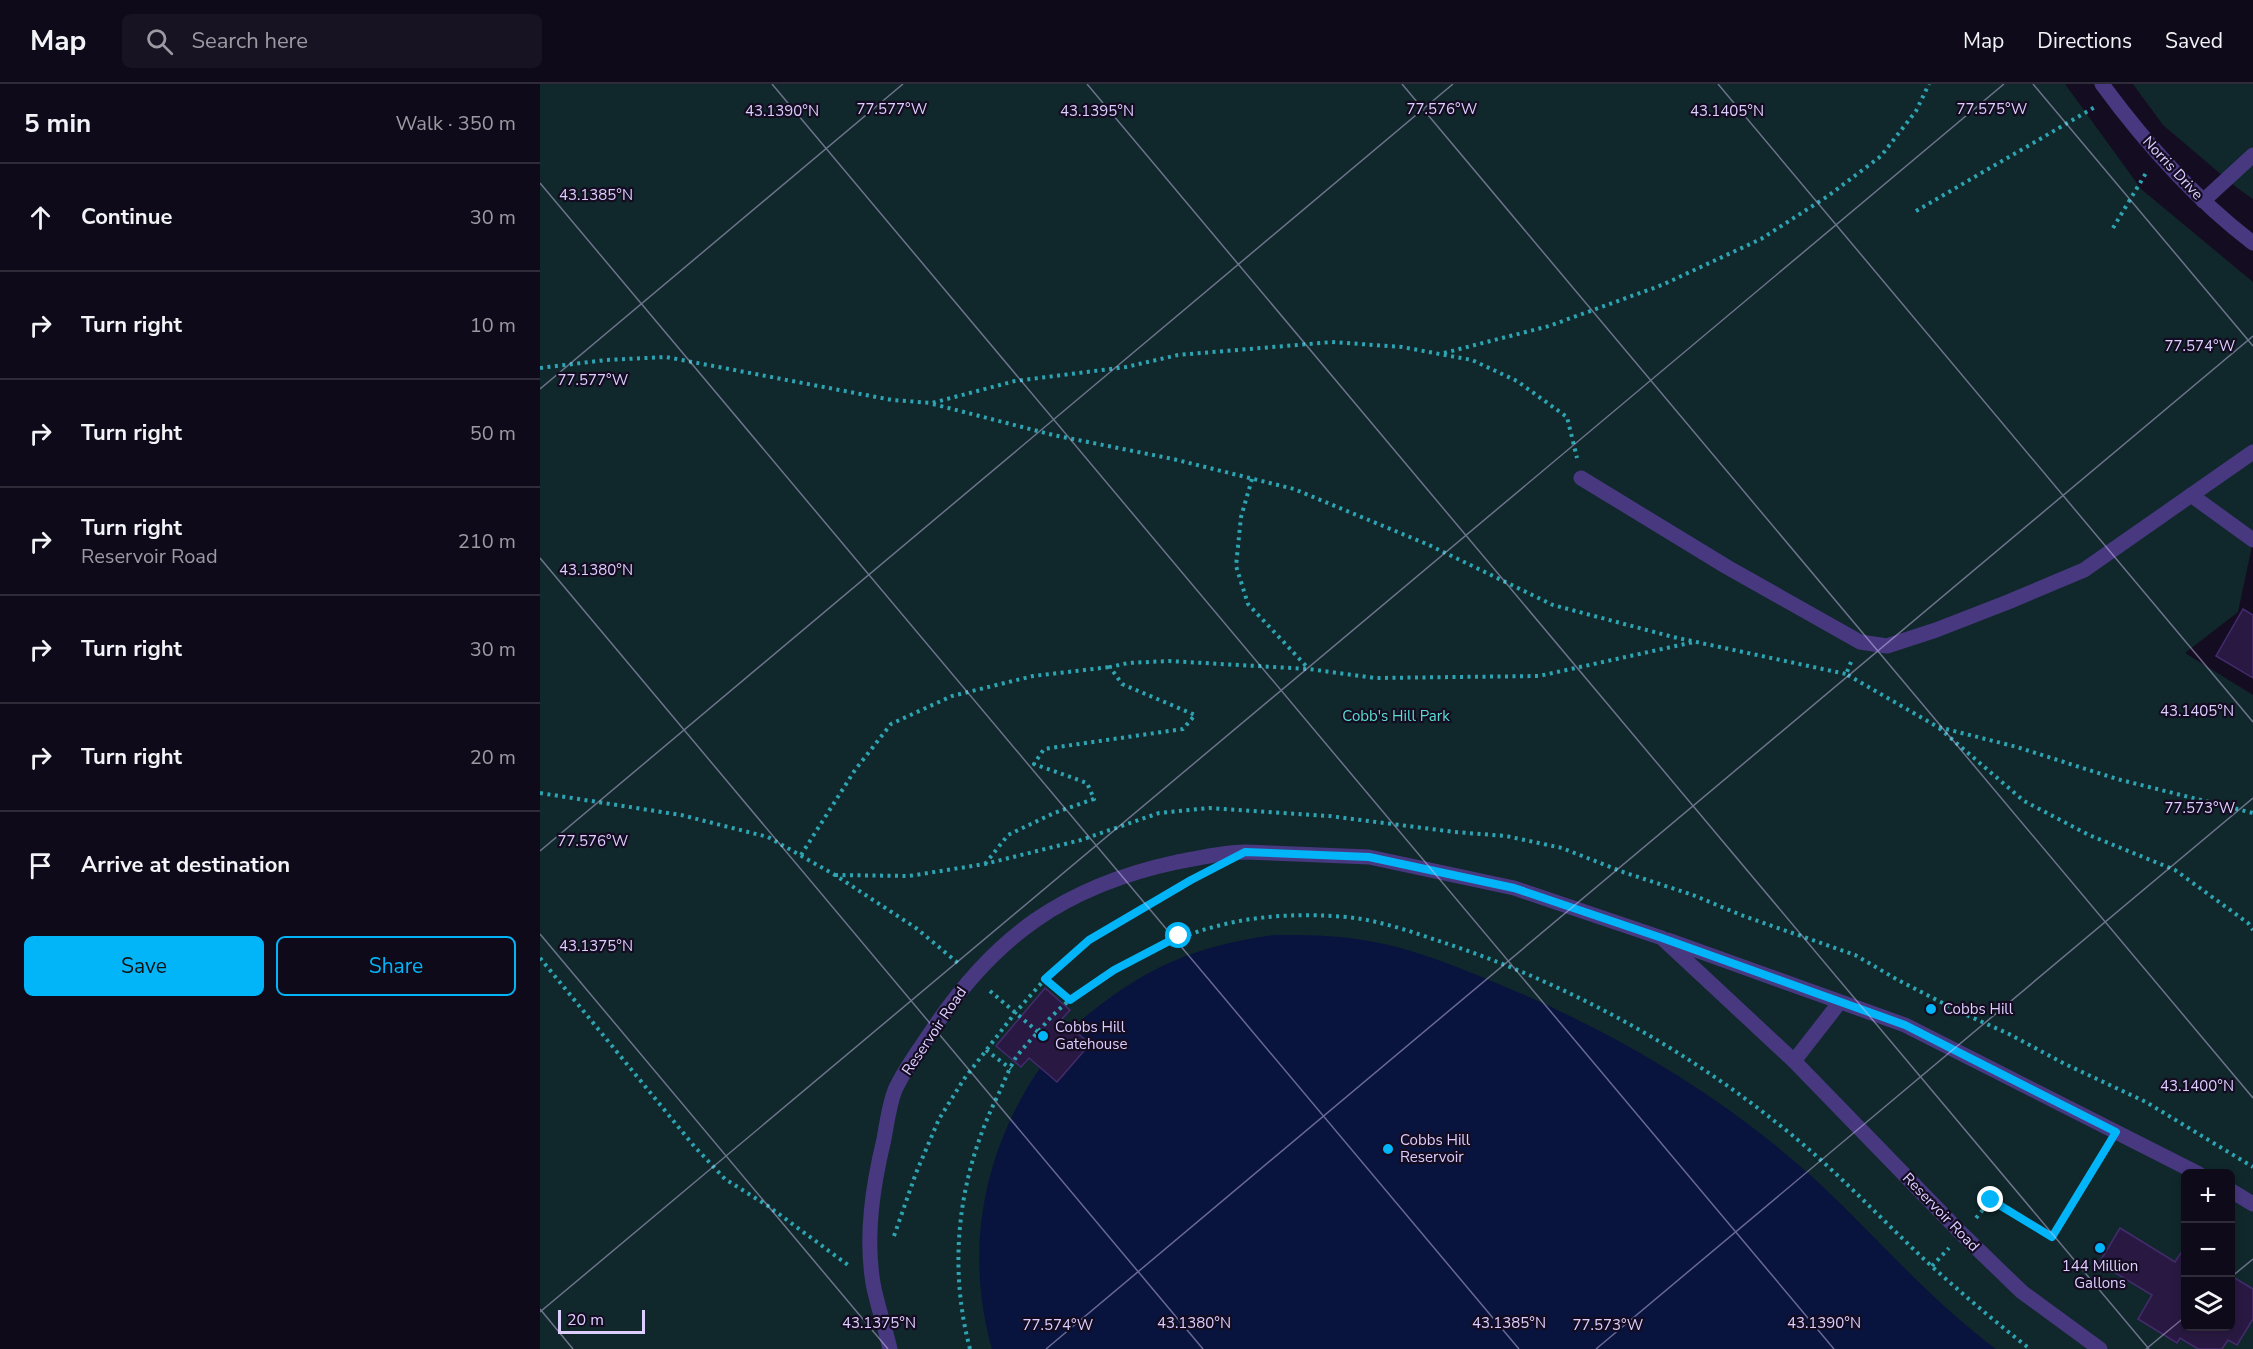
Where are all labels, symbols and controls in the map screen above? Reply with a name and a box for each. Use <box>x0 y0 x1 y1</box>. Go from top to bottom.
search box <box>122 14 542 68</box>
text: Map <box>30 22 86 60</box>
icon: search <box>143 25 176 58</box>
text: Search here <box>191 26 308 56</box>
text: Map <box>1963 27 2004 55</box>
text: Directions <box>2037 27 2132 55</box>
text: Saved <box>2165 27 2223 55</box>
text: 77.577°W <box>857 99 928 119</box>
text: 77.576°W <box>1407 99 1478 119</box>
text: 77.575°W <box>1957 99 2028 119</box>
text: 43.1390°N <box>745 101 819 121</box>
text: 43.1395°N <box>1060 101 1134 121</box>
text: 43.1405°N <box>1690 101 1764 121</box>
text: 5 min <box>24 106 91 141</box>
text: Walk · 350 m <box>396 110 516 137</box>
street label: Norris Drive <box>2138 132 2208 204</box>
text: 43.1385°N <box>559 185 633 205</box>
icon: ahead <box>24 201 57 234</box>
text: Continue <box>81 202 172 232</box>
text: 30 m <box>470 204 516 231</box>
icon: right <box>24 309 57 342</box>
text: Turn right <box>81 310 182 340</box>
text: 10 m <box>470 312 516 339</box>
text: 77.574°W <box>2165 336 2236 356</box>
text: 77.577°W <box>558 370 629 390</box>
icon: right <box>24 417 57 450</box>
text: Turn right <box>81 418 182 448</box>
text: 50 m <box>470 420 516 447</box>
text: Turn right <box>81 513 182 543</box>
icon: right <box>24 525 57 558</box>
text: 210 m <box>458 528 516 555</box>
text: Reservoir Road <box>81 543 218 570</box>
text: 43.1380°N <box>559 560 633 580</box>
icon: right <box>24 633 57 666</box>
text: Turn right <box>81 634 182 664</box>
text: 30 m <box>470 636 516 663</box>
text: 43.1405°N <box>2160 701 2234 721</box>
park label: Cobb's Hill Park <box>1342 706 1450 726</box>
icon: right <box>24 741 57 774</box>
text: Turn right <box>81 742 182 772</box>
text: 20 m <box>470 744 516 771</box>
text: 77.573°W <box>2165 798 2236 818</box>
text: 77.576°W <box>558 831 629 851</box>
icon: arrive <box>24 849 57 882</box>
text: Arrive at destination <box>81 850 290 880</box>
route start <box>1165 922 1191 948</box>
button: Save <box>24 936 264 996</box>
button: Share <box>276 936 516 996</box>
text: 43.1375°N <box>559 936 633 956</box>
street label: Reservoir Road <box>897 983 971 1079</box>
place label: Cobbs Hill <box>1943 999 2014 1019</box>
marker: Cobbs Hill <box>1924 1002 1938 1016</box>
place label: Cobbs Hill Gatehouse <box>1055 1017 1127 1054</box>
marker: Cobbs Hill Gatehouse <box>1036 1029 1050 1043</box>
text: 43.1400°N <box>2160 1076 2234 1096</box>
place label: Cobbs Hill Reservoir <box>1400 1130 1471 1167</box>
marker: Cobbs Hill Reservoir <box>1381 1142 1395 1156</box>
street label: Reservoir Road <box>1898 1168 1984 1256</box>
map controls <box>2181 1169 2235 1331</box>
button: + <box>2181 1169 2235 1223</box>
route end <box>1977 1186 2003 1212</box>
button: − <box>2181 1223 2235 1277</box>
marker: 144 Million Gallons <box>2093 1241 2107 1255</box>
place label: 144 Million Gallons <box>2062 1256 2138 1293</box>
button: layers <box>2181 1277 2235 1331</box>
scale bar <box>558 1307 645 1334</box>
text: 20 m <box>567 1309 604 1331</box>
text: 43.1375°N <box>842 1313 916 1333</box>
text: 43.1380°N <box>1157 1313 1231 1333</box>
text: 43.1385°N <box>1472 1313 1546 1333</box>
text: 43.1390°N <box>1787 1313 1861 1333</box>
text: 77.574°W <box>1023 1315 1094 1335</box>
text: 77.573°W <box>1573 1315 1644 1335</box>

